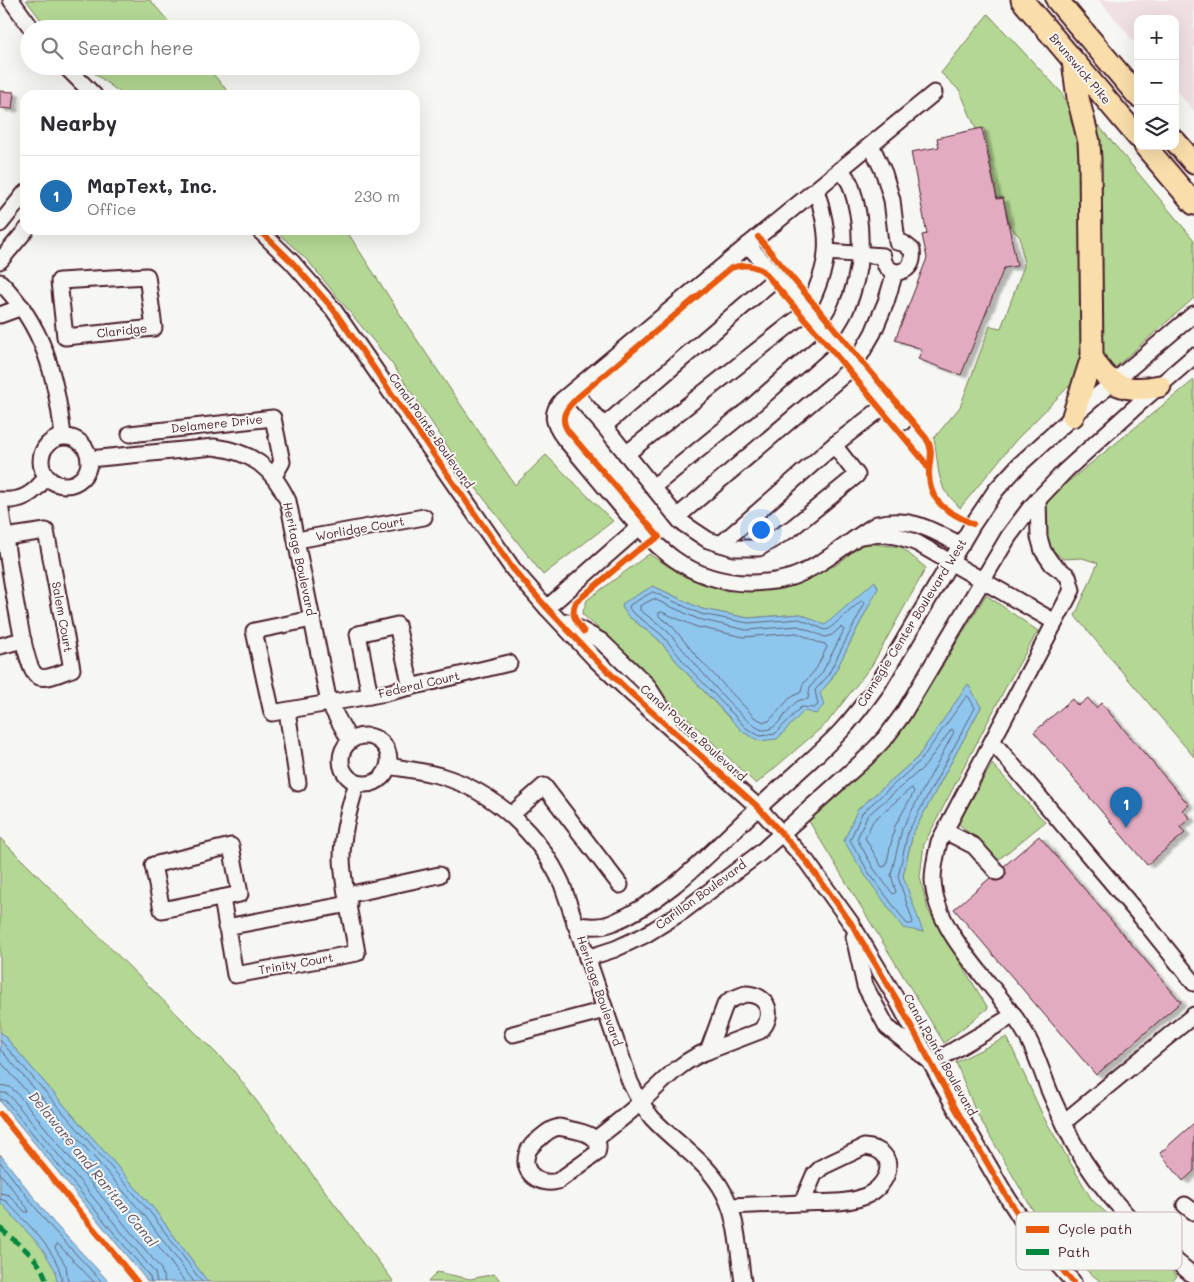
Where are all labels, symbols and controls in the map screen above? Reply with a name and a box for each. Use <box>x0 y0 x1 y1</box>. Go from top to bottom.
map controls <box>1134 15 1179 150</box>
button: + <box>1134 15 1179 60</box>
search box <box>20 20 420 75</box>
street label: Brunswick Pike <box>1046 30 1115 107</box>
icon: search <box>38 34 66 62</box>
text: Search here <box>78 35 194 60</box>
button: − <box>1134 60 1179 105</box>
button: layers <box>1134 105 1179 150</box>
text: Nearby <box>40 109 117 136</box>
text: MapText, Inc. <box>87 173 217 198</box>
text: 1 <box>52 185 60 206</box>
text: 230 m <box>354 185 400 206</box>
text: Office <box>87 198 136 219</box>
street label: Claridge <box>96 319 148 341</box>
street label: Canal Pointe Boulevard <box>386 370 478 492</box>
street label: Delamere Drive <box>170 410 264 436</box>
street label: Heritage Boulevard <box>280 501 320 617</box>
street label: Worlidge Court <box>314 512 405 544</box>
your location <box>748 517 774 543</box>
street label: Carnegie Center Boulevard West <box>853 535 970 709</box>
street label: Salem Court <box>49 580 77 653</box>
street label: Federal Court <box>377 667 461 701</box>
street label: Canal Pointe Boulevard <box>637 680 750 784</box>
pin: 1 <box>1110 787 1142 828</box>
street label: Carillon Boulevard <box>652 856 749 933</box>
street label: Heritage Boulevard <box>574 933 626 1048</box>
street label: Trinity Court <box>257 949 334 977</box>
street label: Canal Pointe Boulevard <box>901 991 981 1119</box>
water label: Delaware and Raritan Canal <box>25 1087 162 1251</box>
legend <box>1016 1212 1182 1270</box>
text: Cycle path <box>1058 1219 1132 1238</box>
text: Path <box>1058 1242 1089 1261</box>

